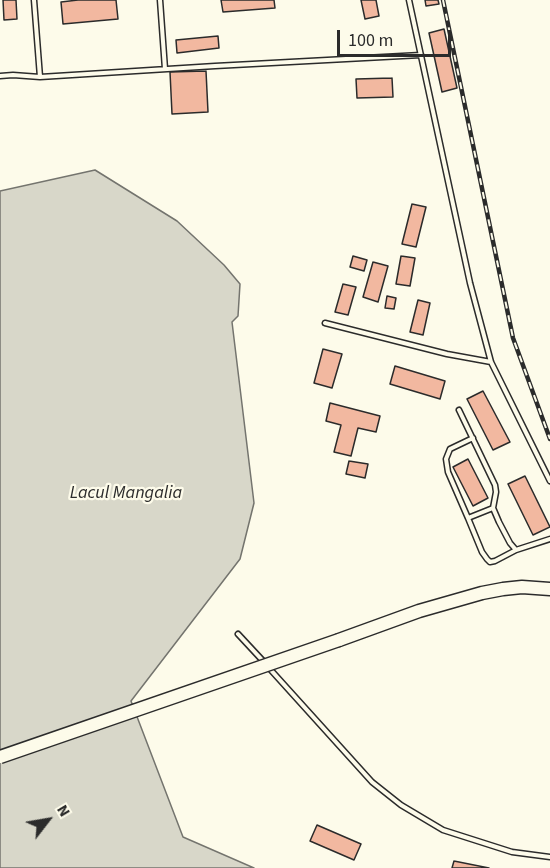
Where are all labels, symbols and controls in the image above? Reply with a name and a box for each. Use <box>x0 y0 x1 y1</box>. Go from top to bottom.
scale bar <box>340 18 454 56</box>
text: 100 m <box>348 28 393 53</box>
water label: Lacul Mangalia <box>70 483 182 505</box>
north arrow <box>18 790 78 850</box>
text: N <box>51 800 76 821</box>

